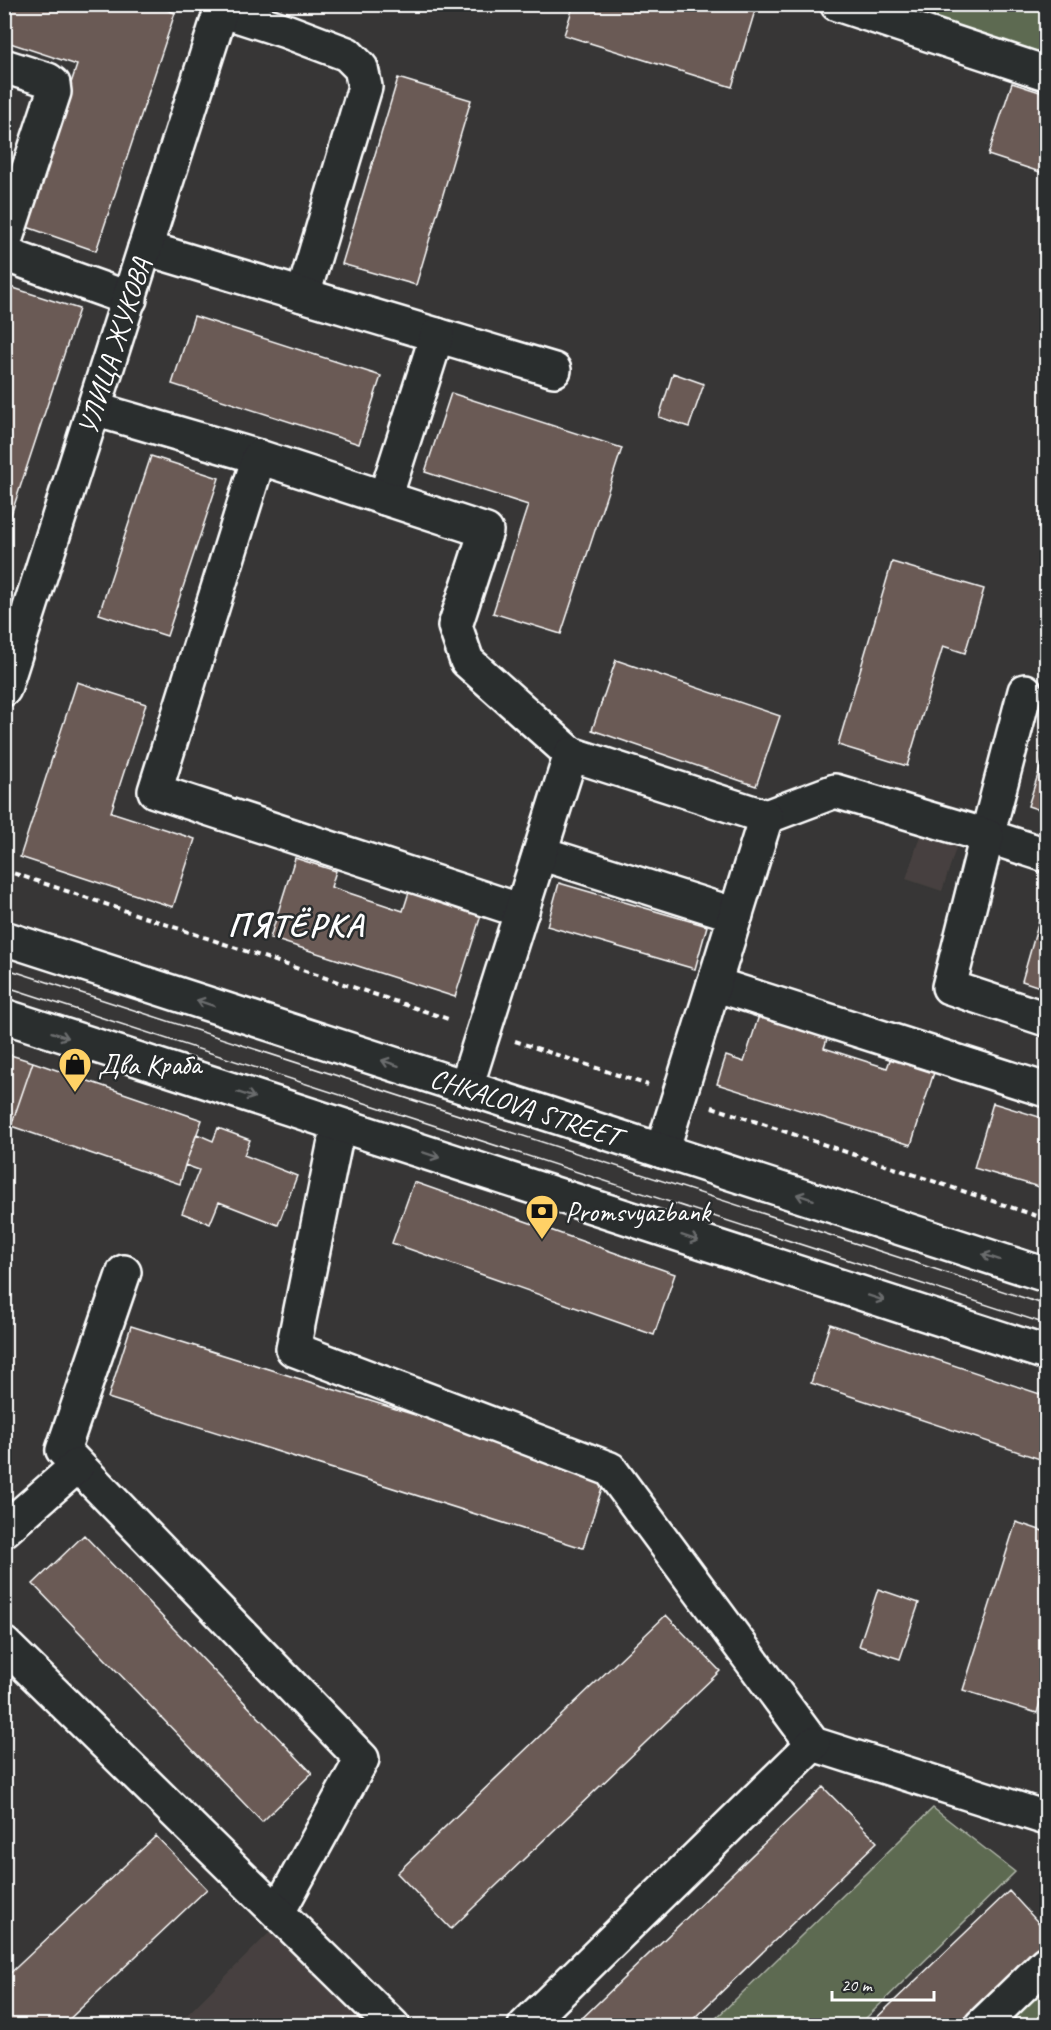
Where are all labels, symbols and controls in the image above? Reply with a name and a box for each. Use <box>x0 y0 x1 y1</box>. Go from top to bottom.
street label: УЛИЦА ЖУКОВА <box>69 253 158 439</box>
district label: ПЯТЁРКА <box>228 903 365 946</box>
one-way arrow <box>196 997 215 1008</box>
one-way arrow <box>50 1030 69 1041</box>
shop icon: Два Краба <box>57 1046 93 1093</box>
place label: Два Краба <box>98 1047 204 1082</box>
one-way arrow <box>381 1057 400 1068</box>
street label: CHKALOVA STREET <box>426 1060 631 1156</box>
one-way arrow <box>236 1090 255 1101</box>
one-way arrow <box>421 1150 440 1161</box>
one-way arrow <box>796 1191 815 1202</box>
bank icon: Promsvyazbank <box>524 1193 560 1240</box>
place label: Promsvyazbank <box>565 1194 712 1229</box>
one-way arrow <box>680 1233 699 1244</box>
one-way arrow <box>982 1251 1001 1262</box>
one-way arrow <box>866 1293 885 1304</box>
scale bar <box>832 1964 934 2002</box>
text: 20 m <box>841 1974 874 1996</box>

